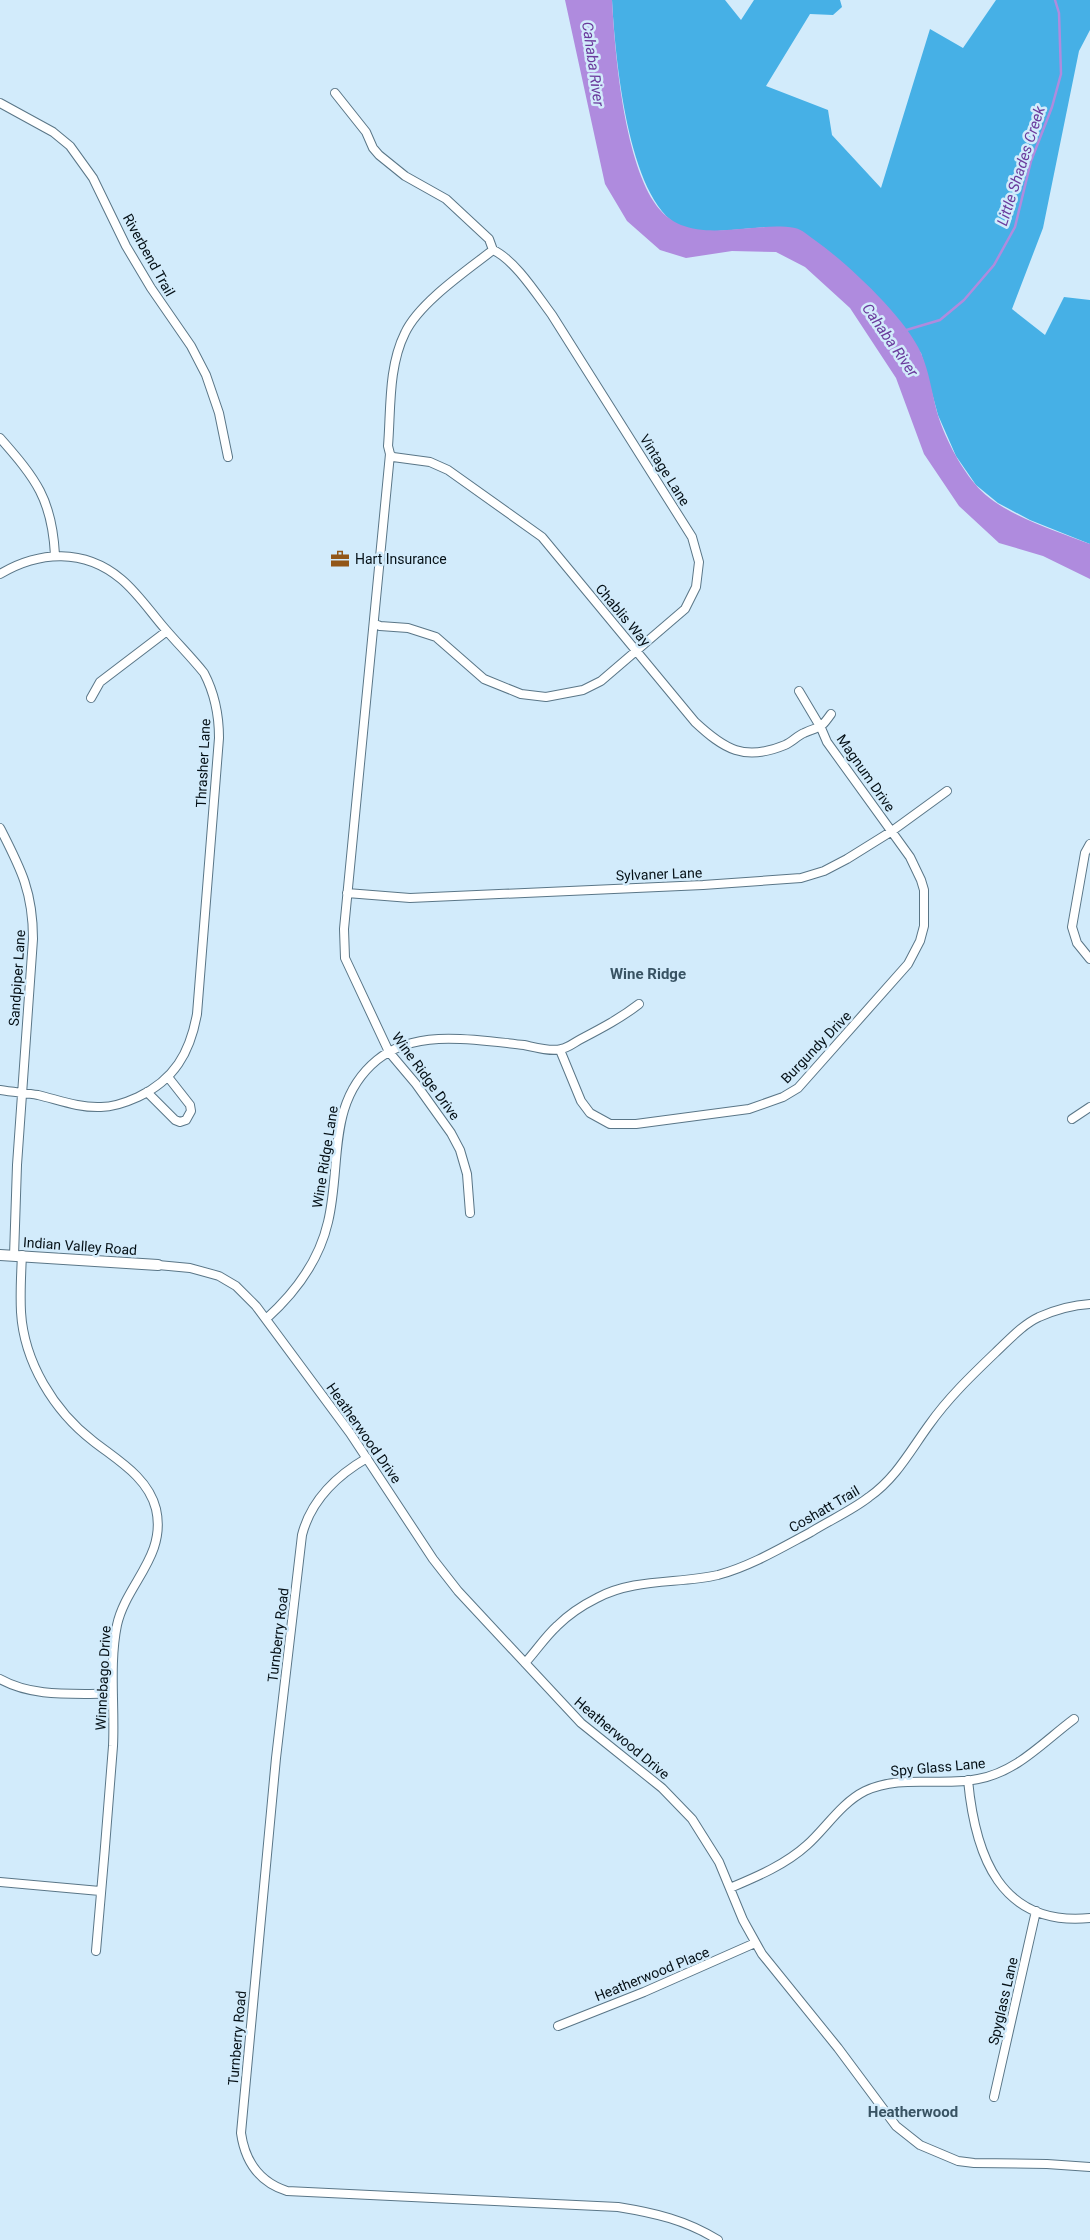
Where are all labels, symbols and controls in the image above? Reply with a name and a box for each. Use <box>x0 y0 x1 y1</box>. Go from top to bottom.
water label: Cahaba River <box>578 21 608 108</box>
water label: Little Shades Creek <box>993 103 1049 228</box>
street label: Riverbend Trail <box>120 211 178 299</box>
water label: Cahaba River <box>858 300 922 381</box>
street label: Vintage Lane <box>637 431 693 509</box>
office icon: Hart Insurance <box>329 548 351 570</box>
place label: Hart Insurance <box>355 551 447 567</box>
street label: Chablis Way <box>592 581 654 650</box>
street label: Thrasher Lane <box>193 718 213 808</box>
street label: Magnum Drive <box>834 731 898 815</box>
street label: Sylvaner Lane <box>616 864 702 884</box>
street label: Sandpiper Lane <box>6 929 28 1027</box>
district label: Wine Ridge <box>610 965 686 983</box>
street label: Burgundy Drive <box>778 1008 854 1086</box>
street label: Wine Ridge Drive <box>389 1029 463 1123</box>
street label: Wine Ridge Lane <box>309 1105 341 1209</box>
street label: Indian Valley Road <box>22 1234 138 1258</box>
street label: Heatherwood Drive <box>323 1380 405 1486</box>
street label: Coshatt Trail <box>786 1482 862 1536</box>
street label: Turnberry Road <box>264 1587 292 1683</box>
street label: Winnebago Drive <box>92 1625 114 1731</box>
street label: Heatherwood Drive <box>571 1694 673 1782</box>
street label: Spy Glass Lane <box>890 1755 986 1779</box>
street label: Heatherwood Place <box>592 1944 712 2004</box>
street label: Spyglass Lane <box>985 1955 1021 2047</box>
street label: Turnberry Road <box>225 1990 249 2086</box>
district label: Heatherwood <box>868 2103 958 2121</box>

